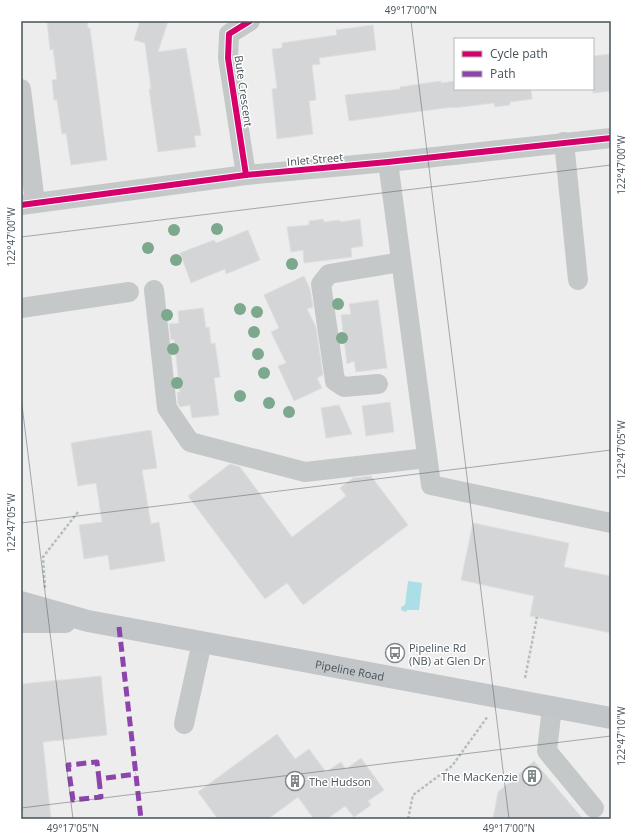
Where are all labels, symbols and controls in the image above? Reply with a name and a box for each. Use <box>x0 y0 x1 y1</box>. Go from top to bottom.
text: 49°17'00"N <box>385 3 437 17</box>
legend <box>454 38 594 90</box>
text: Cycle path <box>490 45 548 62</box>
street label: Bute Crescent <box>232 54 256 128</box>
text: Path <box>490 65 516 82</box>
text: 122°47'00"W <box>614 134 628 195</box>
street label: Inlet Street <box>286 149 344 169</box>
text: 122°47'00"W <box>4 206 18 267</box>
text: 122°47'05"W <box>614 419 628 480</box>
text: 122°47'05"W <box>4 492 18 553</box>
place label: Pipeline Rd (NB) at Glen Dr <box>409 640 486 668</box>
bus stop icon: Pipeline Rd (NB) at Glen Dr <box>384 642 406 664</box>
street label: Pipeline Road <box>314 656 386 683</box>
text: 122°47'10"W <box>614 705 628 766</box>
building icon: The MacKenzie <box>521 765 543 787</box>
place label: The MacKenzie <box>441 769 518 784</box>
building icon: The Hudson <box>284 770 306 792</box>
place label: The Hudson <box>309 774 371 789</box>
text: 49°17'05"N <box>47 821 99 835</box>
text: 49°17'00"N <box>483 821 535 835</box>

